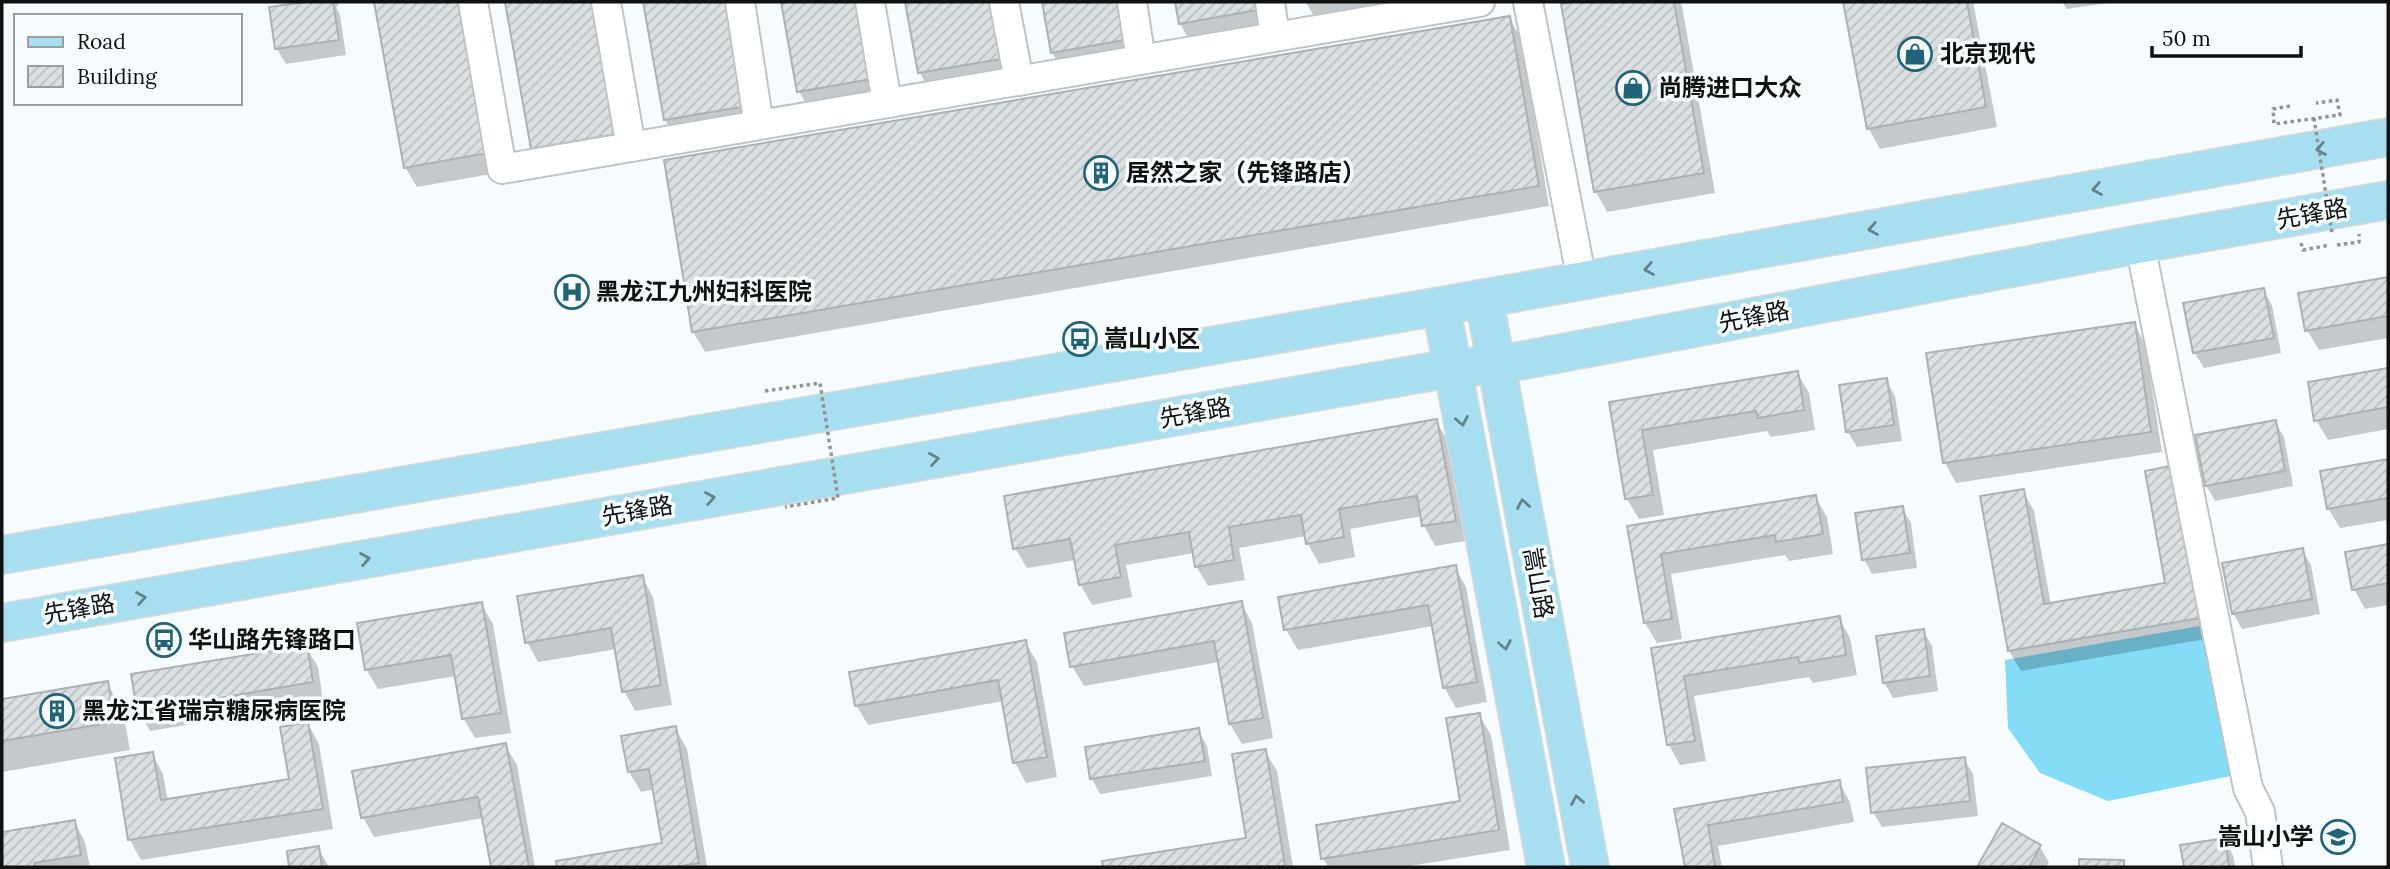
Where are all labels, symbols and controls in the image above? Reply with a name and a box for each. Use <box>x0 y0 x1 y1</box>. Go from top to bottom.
legend <box>14 14 242 105</box>
scale bar <box>2152 14 2301 58</box>
text: 50 m <box>2162 25 2211 52</box>
text: Road <box>77 28 126 55</box>
shop icon: 北京现代 <box>1896 35 1934 73</box>
place label: 北京现代 <box>1940 38 2036 69</box>
text: Building <box>77 63 157 90</box>
shop icon: 尚腾进口大众 <box>1614 69 1652 107</box>
place label: 尚腾进口大众 <box>1658 72 1802 103</box>
one-way arrow <box>2315 141 2327 156</box>
building icon: 居然之家（先锋路店） <box>1082 154 1120 192</box>
place label: 居然之家（先锋路店） <box>1126 157 1366 188</box>
one-way arrow <box>2091 181 2103 196</box>
street label: 先锋路 <box>2274 192 2350 235</box>
one-way arrow <box>1867 221 1879 236</box>
one-way arrow <box>1643 261 1655 276</box>
hospital icon: 黑龙江九州妇科医院 <box>553 273 591 311</box>
place label: 黑龙江九州妇科医院 <box>596 276 812 307</box>
street label: 先锋路 <box>1716 294 1792 339</box>
bus stop icon: 嵩山小区 <box>1061 320 1099 358</box>
place label: 嵩山小区 <box>1104 323 1200 354</box>
street label: 先锋路 <box>1157 391 1233 434</box>
one-way arrow <box>1454 415 1469 427</box>
one-way arrow <box>928 452 940 467</box>
street label: 先锋路 <box>599 489 675 532</box>
one-way arrow <box>704 491 716 506</box>
one-way arrow <box>1516 498 1531 510</box>
street label: 嵩山路 <box>1517 545 1560 621</box>
one-way arrow <box>359 552 371 567</box>
street label: 先锋路 <box>41 587 117 630</box>
one-way arrow <box>135 591 147 606</box>
bus stop icon: 华山路先锋路口 <box>145 621 183 659</box>
place label: 华山路先锋路口 <box>188 624 356 655</box>
one-way arrow <box>1497 639 1512 651</box>
building icon: 黑龙江省瑞京糖尿病医院 <box>38 692 76 730</box>
place label: 黑龙江省瑞京糖尿病医院 <box>82 695 346 726</box>
one-way arrow <box>1571 794 1586 806</box>
school or university icon: 嵩山小学 <box>2319 818 2357 856</box>
place label: 嵩山小学 <box>2218 821 2314 852</box>

